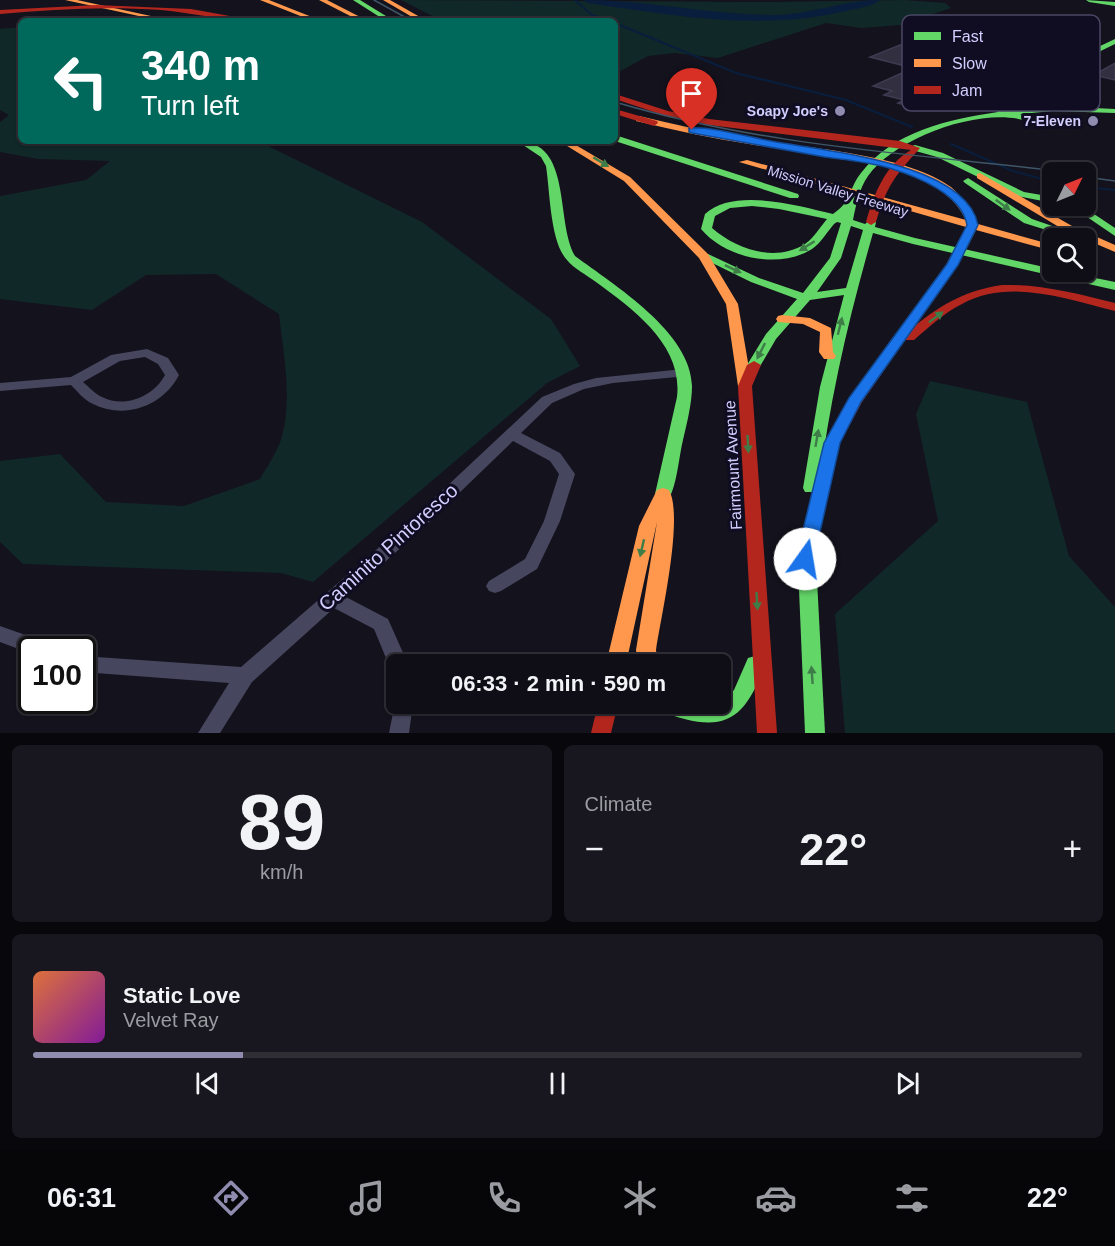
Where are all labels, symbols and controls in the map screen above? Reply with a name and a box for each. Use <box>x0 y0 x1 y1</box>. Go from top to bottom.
legend <box>902 15 1100 111</box>
text: Fast <box>952 28 984 45</box>
icon: left <box>42 42 120 120</box>
text: 340 m <box>141 42 260 89</box>
text: Slow <box>952 55 987 72</box>
pin <box>666 68 717 130</box>
icon: arrive <box>675 77 708 110</box>
text: Jam <box>952 82 982 99</box>
text: Turn left <box>141 91 239 121</box>
place label: Soapy Joe's <box>747 103 828 119</box>
marker: Soapy Joe's <box>833 104 847 118</box>
place label: 7-Eleven <box>1023 113 1081 129</box>
marker: 7-Eleven <box>1086 114 1100 128</box>
one-way arrow <box>593 157 609 168</box>
street label: Mission Valley Freeway <box>766 162 910 220</box>
north arrow <box>1042 162 1096 216</box>
map controls <box>1042 162 1096 282</box>
one-way arrow <box>996 199 1011 211</box>
button: search <box>1042 228 1096 282</box>
one-way arrow <box>799 240 816 251</box>
one-way arrow <box>725 265 742 274</box>
one-way arrow <box>929 311 944 323</box>
one-way arrow <box>836 316 845 334</box>
one-way arrow <box>756 342 766 360</box>
street label: Fairmount Avenue <box>721 400 745 530</box>
one-way arrow <box>813 429 822 448</box>
one-way arrow <box>744 435 753 454</box>
street label: Caminito Pintoresco <box>314 479 462 615</box>
position arrow <box>773 527 837 591</box>
one-way arrow <box>637 539 647 557</box>
one-way arrow <box>752 591 761 610</box>
speed limit sign: 100 <box>18 636 96 714</box>
one-way arrow <box>807 665 816 684</box>
text: 06:33 · 2 min · 590 m <box>451 671 666 696</box>
text: 89 <box>238 778 325 866</box>
text: Climate <box>585 793 652 815</box>
text: 22° <box>799 824 867 875</box>
text: − <box>585 830 604 867</box>
text: + <box>1063 830 1082 867</box>
text: km/h <box>260 861 303 883</box>
text: Static Love <box>123 983 240 1008</box>
text: Velvet Ray <box>123 1009 219 1031</box>
icon: previous <box>191 1067 224 1100</box>
icon: pause <box>541 1067 574 1100</box>
icon: next <box>891 1067 924 1100</box>
icon: directions <box>210 1177 252 1219</box>
icon: music <box>346 1177 388 1219</box>
icon: phone <box>483 1177 525 1219</box>
icon: climate <box>619 1177 661 1219</box>
icon: car <box>755 1177 797 1219</box>
icon: filters <box>891 1177 933 1219</box>
text: 06:31 <box>47 1183 116 1213</box>
text: 22° <box>1027 1183 1068 1213</box>

